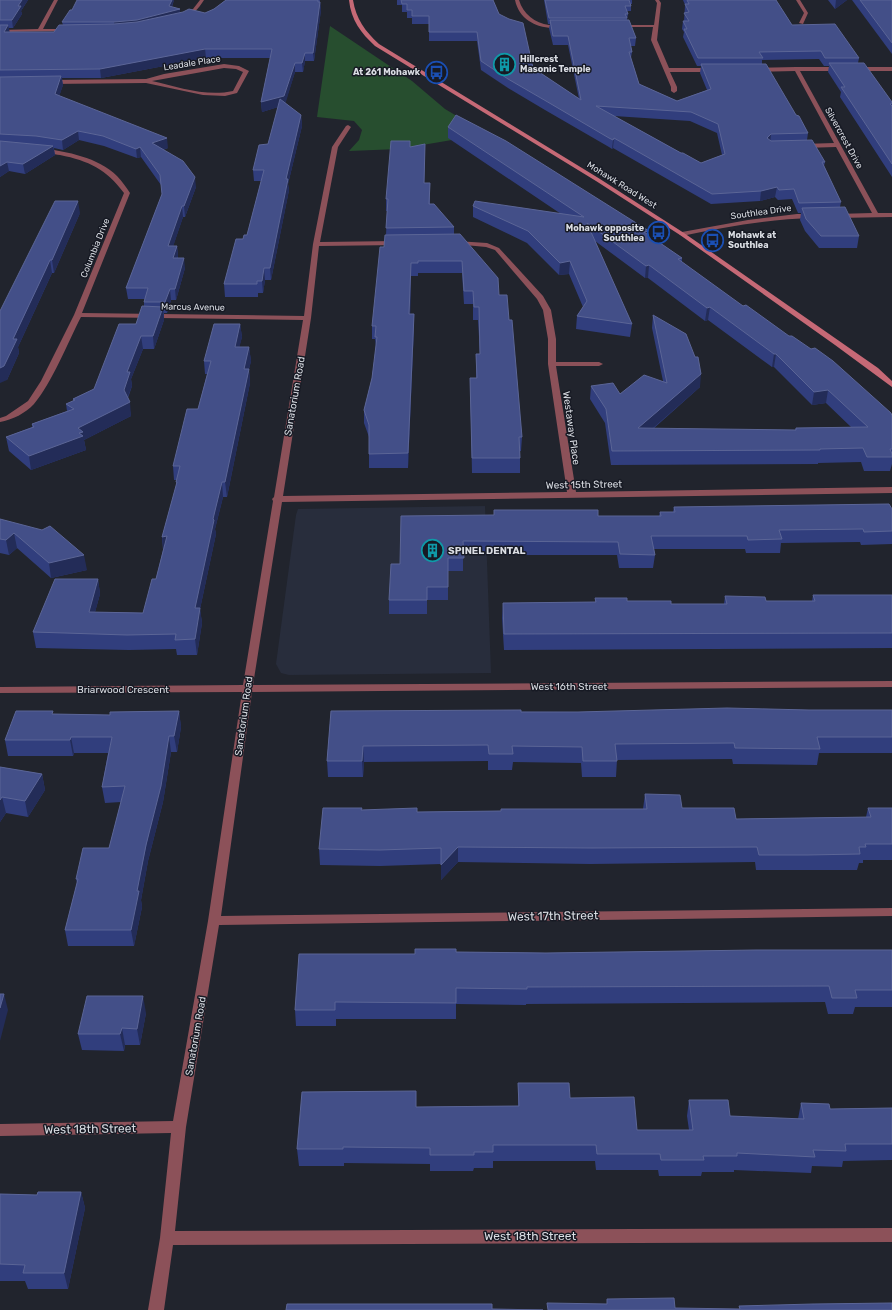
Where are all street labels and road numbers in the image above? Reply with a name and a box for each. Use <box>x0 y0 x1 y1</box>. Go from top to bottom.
street label: Leadale Place <box>163 54 221 72</box>
street label: Silvercrest Drive <box>823 106 865 170</box>
street label: Mohawk Road West <box>585 159 659 211</box>
street label: Southlea Drive <box>730 203 792 221</box>
street label: Columbia Drive <box>79 217 111 279</box>
street label: Marcus Avenue <box>161 301 225 313</box>
street label: Sanatorium Road <box>282 356 308 437</box>
street label: Westaway Place <box>560 390 582 466</box>
street label: West 15th Street <box>546 478 622 492</box>
street label: Sanatorium Road <box>232 676 256 757</box>
street label: West 16th Street <box>531 681 607 693</box>
street label: Briarwood Crescent <box>77 684 169 696</box>
street label: West 17th Street <box>508 908 599 924</box>
street label: Sanatorium Road <box>183 996 209 1077</box>
street label: West 18th Street <box>44 1121 137 1137</box>
street label: West 18th Street <box>484 1229 576 1243</box>

